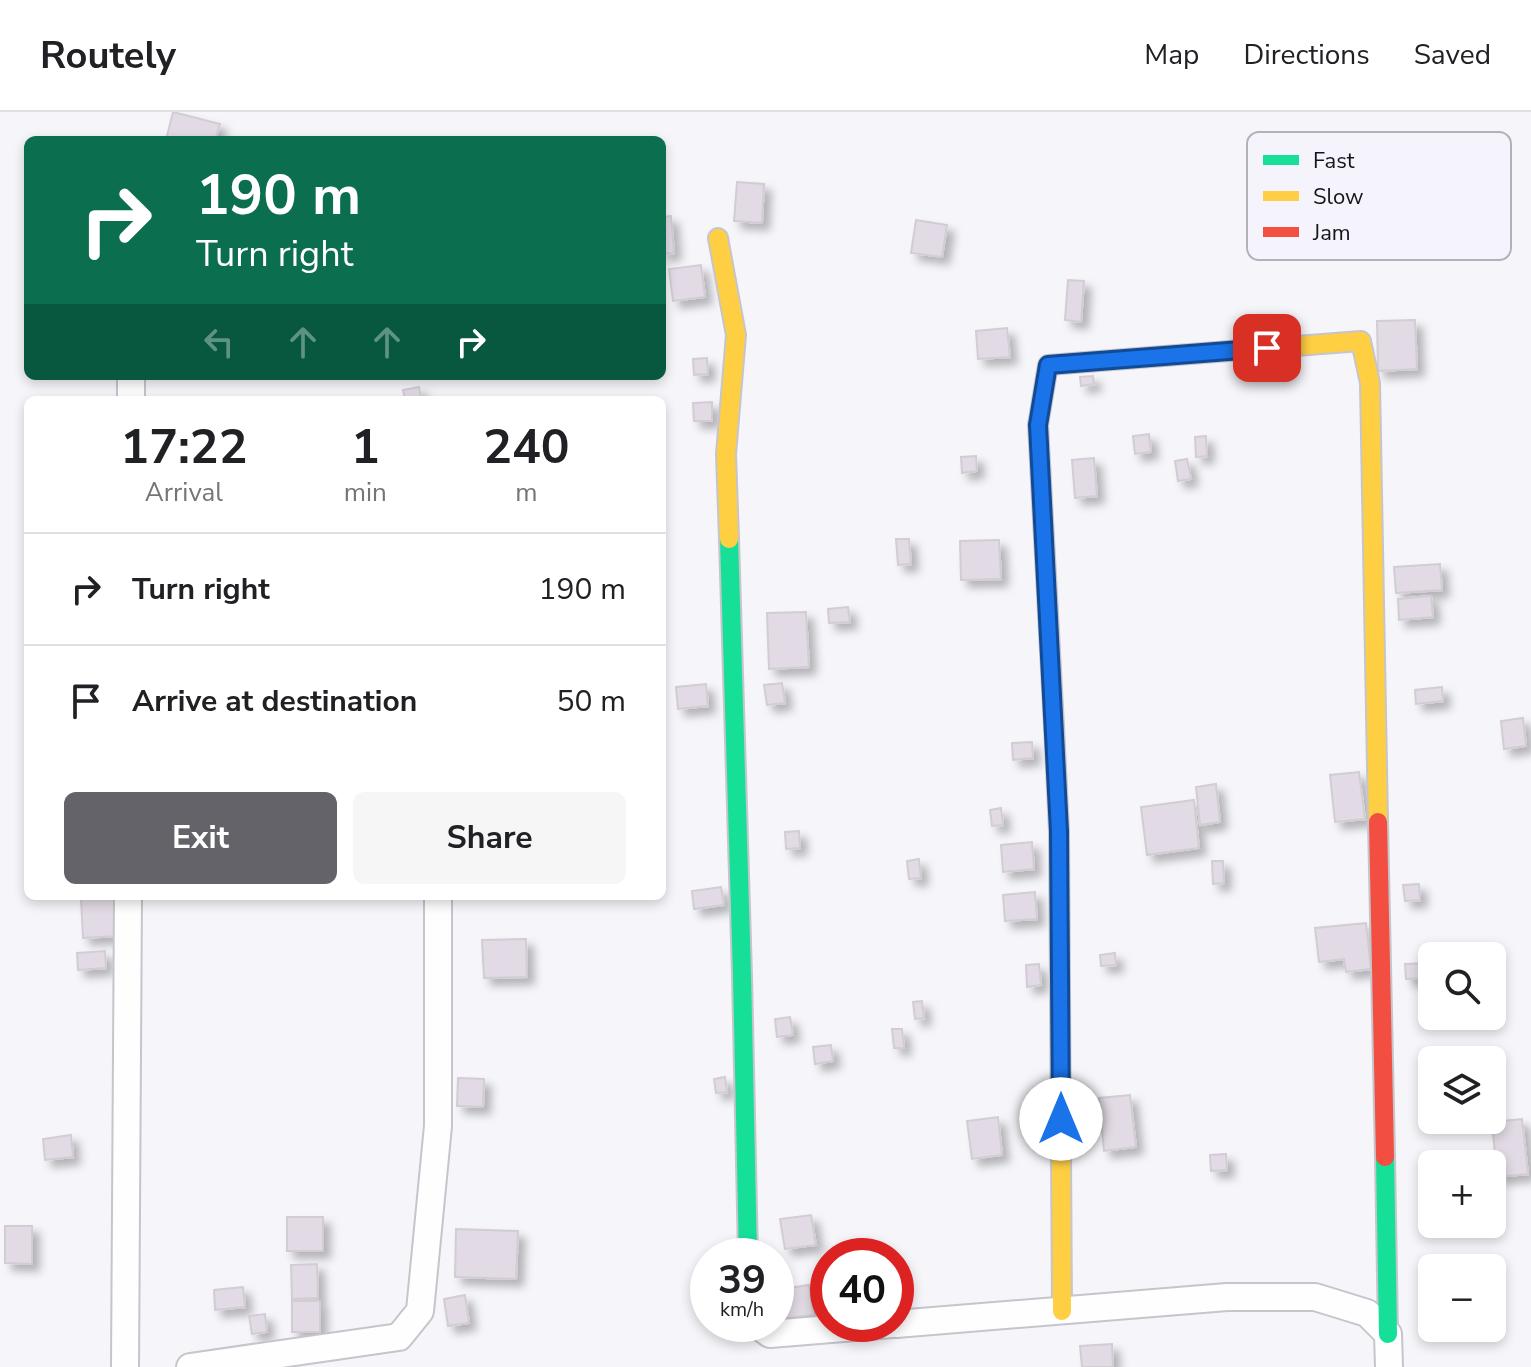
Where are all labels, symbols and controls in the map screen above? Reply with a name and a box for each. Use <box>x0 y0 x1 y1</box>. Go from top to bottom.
text: Routely <box>40 30 176 81</box>
text: Map <box>1144 36 1199 74</box>
text: Directions <box>1243 36 1370 74</box>
text: Saved <box>1414 36 1491 74</box>
legend <box>1247 132 1511 260</box>
text: Fast <box>1313 146 1355 176</box>
text: 190 m <box>196 157 361 234</box>
icon: right <box>64 168 168 272</box>
text: Slow <box>1313 182 1364 212</box>
text: Jam <box>1312 218 1351 248</box>
text: Turn right <box>196 230 353 279</box>
pin <box>1233 314 1301 382</box>
icon: left <box>197 320 241 364</box>
icon: ahead <box>281 320 325 364</box>
icon: ahead <box>365 320 409 364</box>
icon: right <box>449 320 493 364</box>
icon: arrive <box>1245 326 1289 370</box>
text: 17:22 <box>120 414 247 480</box>
text: 1 <box>351 414 380 480</box>
text: 240 <box>483 414 570 480</box>
text: Arrival <box>145 475 223 510</box>
text: min <box>344 475 387 510</box>
text: m <box>515 475 538 510</box>
icon: right <box>64 567 108 611</box>
text: Turn right <box>132 569 270 610</box>
text: 190 m <box>539 569 626 610</box>
icon: arrive <box>64 679 108 723</box>
text: Arrive at destination <box>132 681 417 722</box>
text: 50 m <box>557 681 626 722</box>
button: Exit <box>64 792 337 884</box>
button: Share <box>353 792 626 884</box>
map controls <box>1418 942 1506 1342</box>
button: search <box>1418 942 1506 1030</box>
button: layers <box>1418 1046 1506 1134</box>
position arrow <box>1019 1077 1103 1161</box>
button: + <box>1418 1150 1506 1238</box>
speed limit sign: 40 <box>810 1238 914 1342</box>
text: 39 <box>718 1253 766 1307</box>
button: − <box>1418 1254 1506 1342</box>
text: km/h <box>720 1296 764 1323</box>

